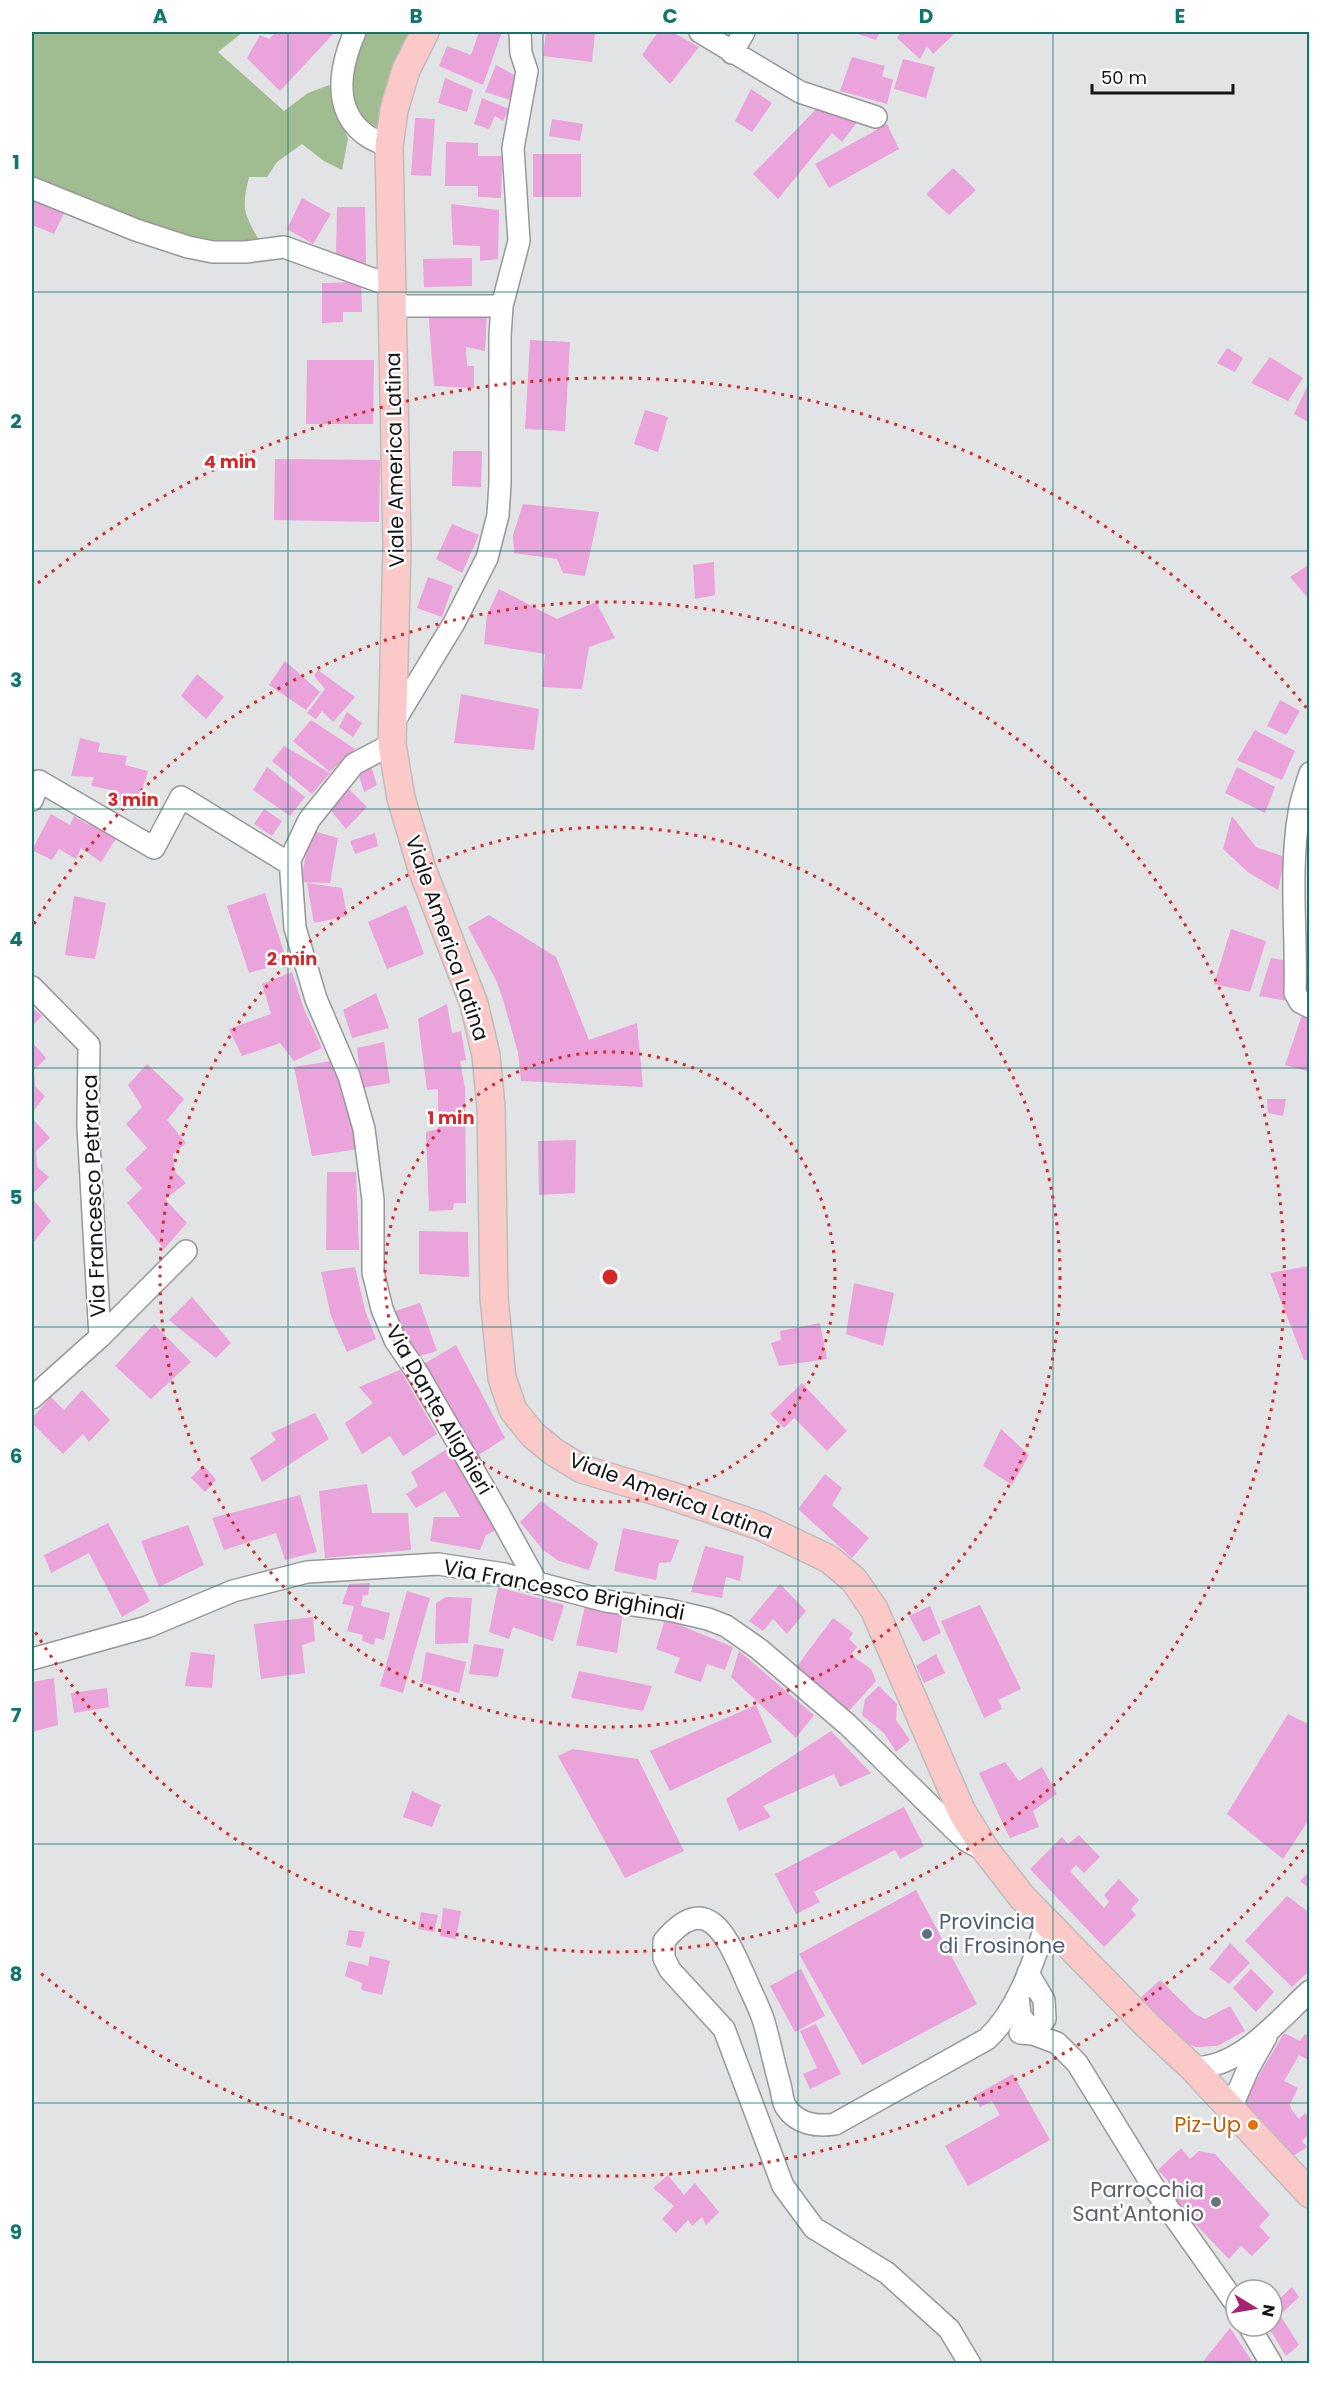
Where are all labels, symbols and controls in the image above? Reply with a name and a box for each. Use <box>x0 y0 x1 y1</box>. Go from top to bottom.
text: A <box>153 2 168 30</box>
text: B <box>409 2 423 30</box>
text: C <box>662 2 678 30</box>
text: D <box>919 2 933 30</box>
text: E <box>1175 2 1185 30</box>
scale bar <box>1092 57 1233 95</box>
text: 50 m <box>1101 65 1147 90</box>
text: 1 <box>12 148 20 176</box>
street label: Viale America Latina <box>378 352 411 568</box>
text: 2 <box>10 407 22 435</box>
text: 4 min <box>204 449 256 474</box>
text: 3 <box>10 666 22 694</box>
text: 3 min <box>107 787 159 812</box>
street label: Viale America Latina <box>399 831 496 1044</box>
text: 4 <box>9 925 23 953</box>
text: 2 min <box>267 946 317 971</box>
street label: Via Francesco Petrarca <box>75 1074 112 1318</box>
text: 1 min <box>427 1105 475 1130</box>
text: 5 <box>10 1183 23 1211</box>
centre of rings <box>600 1267 620 1287</box>
street label: Via Dante Alighieri <box>379 1320 500 1500</box>
text: 6 <box>10 1442 22 1470</box>
street label: Viale America Latina <box>565 1445 777 1546</box>
street label: Via Francesco Brighindi <box>441 1552 687 1627</box>
text: 7 <box>11 1701 22 1729</box>
place label: Provincia di Frosinone <box>939 1907 1065 1960</box>
marker: Provincia di Frosinone <box>920 1927 934 1941</box>
text: 8 <box>10 1960 22 1988</box>
place label: Piz-Up <box>1174 2110 1241 2139</box>
marker: Piz-Up <box>1246 2118 1260 2132</box>
place label: Parrocchia Sant'Antonio <box>1072 2175 1204 2228</box>
marker: Parrocchia Sant'Antonio <box>1209 2195 1223 2209</box>
text: 9 <box>10 2218 22 2246</box>
north arrow <box>1224 2278 1284 2338</box>
text: N <box>1256 2303 1281 2319</box>

